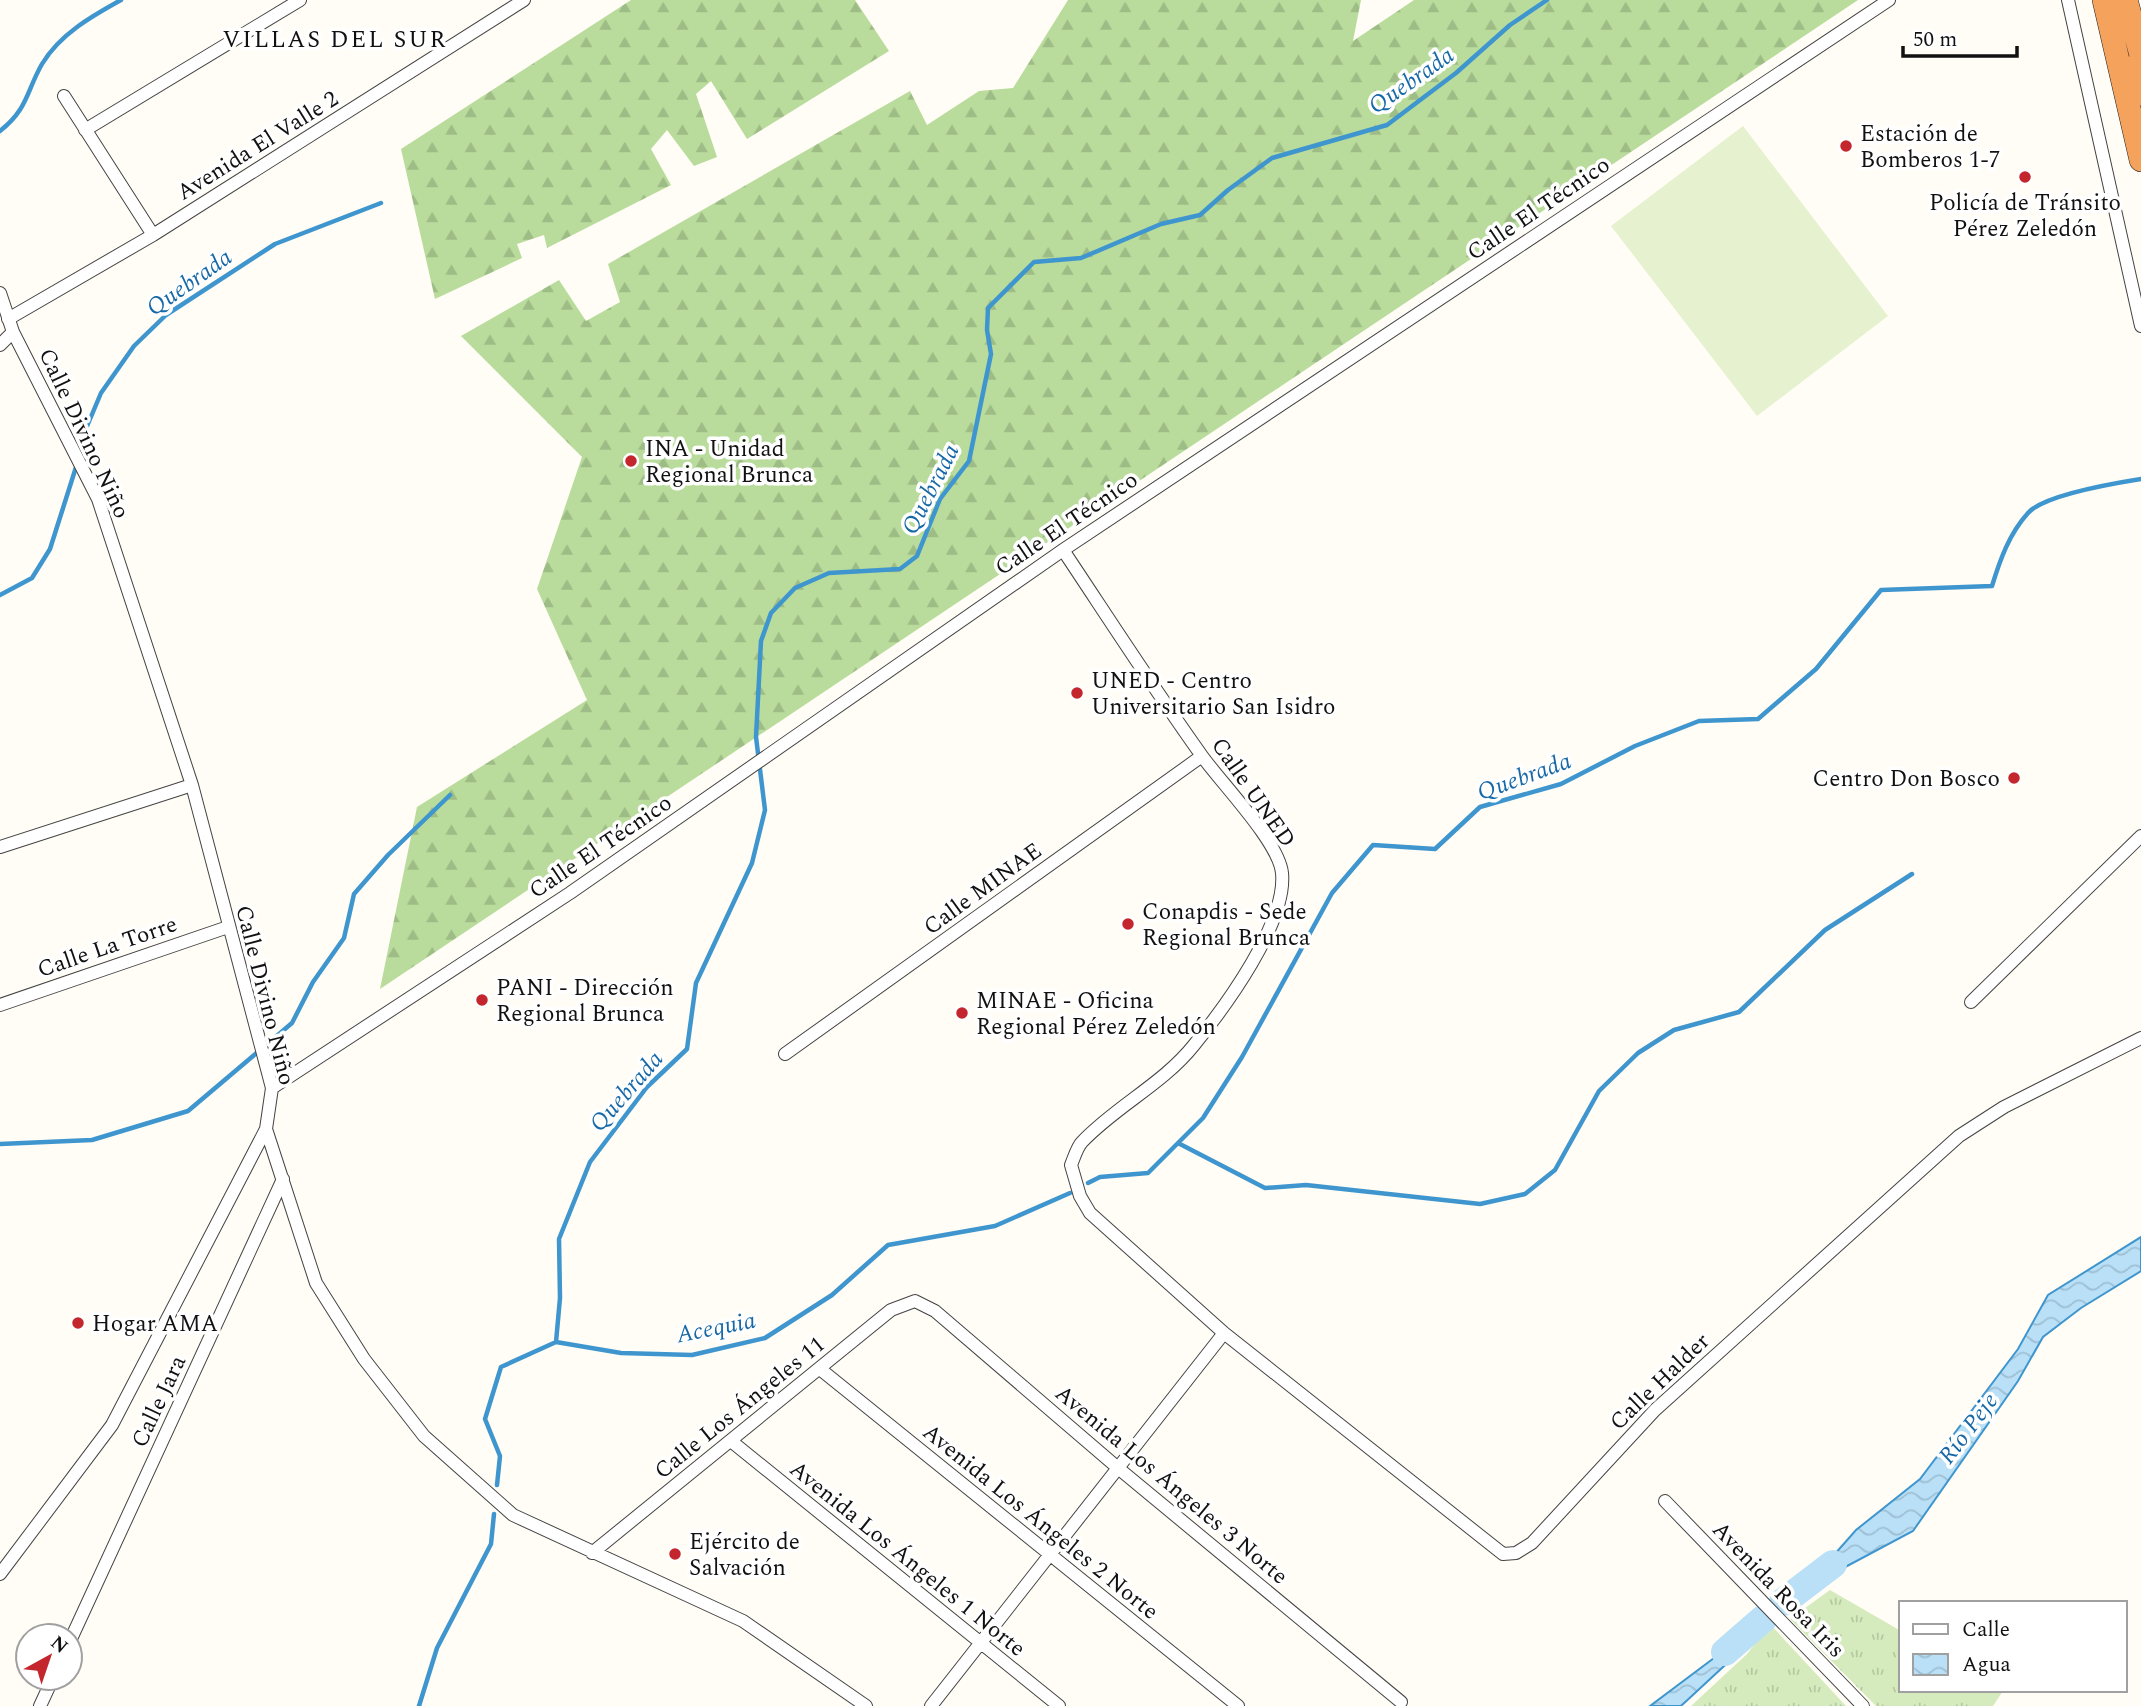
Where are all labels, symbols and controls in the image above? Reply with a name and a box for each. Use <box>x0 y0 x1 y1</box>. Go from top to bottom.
scale bar <box>1903 14 2017 58</box>
district label: VILLAS DEL SUR <box>223 22 447 58</box>
text: 50 m <box>1913 24 1957 56</box>
water label: Quebrada <box>1361 38 1462 124</box>
street label: Avenida El Valle 2 <box>170 82 346 210</box>
place label: Estación de Bomberos 1-7 <box>1860 117 2000 178</box>
marker: Estación de Bomberos 1-7 <box>1838 138 1854 154</box>
street label: Calle El Técnico <box>1460 148 1617 270</box>
marker: Policía de Tránsito Pérez Zeledón <box>2017 169 2033 185</box>
place label: Policía de Tránsito Pérez Zeledón <box>1929 186 2121 247</box>
water label: Quebrada <box>139 240 240 326</box>
street label: Calle Divino Niño <box>29 343 138 525</box>
place label: INA - Unidad Regional Brunca <box>645 432 813 493</box>
water label: Quebrada <box>893 438 969 541</box>
marker: INA - Unidad Regional Brunca <box>623 453 639 469</box>
street label: Calle El Técnico <box>988 463 1145 585</box>
place label: UNED - Centro Universitario San Isidro <box>1091 664 1336 725</box>
marker: UNED - Centro Universitario San Isidro <box>1069 685 1085 701</box>
street label: Calle UNED <box>1202 730 1304 855</box>
water label: Quebrada <box>1472 743 1576 811</box>
place label: Centro Don Bosco <box>1813 762 2000 797</box>
marker: Centro Don Bosco <box>2006 770 2022 786</box>
street label: Calle El Técnico <box>522 786 679 908</box>
street label: Calle MINAE <box>916 834 1049 944</box>
place label: Conapdis - Sede Regional Brunca <box>1142 895 1310 956</box>
street label: Calle Divino Niño <box>225 902 304 1089</box>
street label: Calle La Torre <box>33 907 182 988</box>
marker: Conapdis - Sede Regional Brunca <box>1120 916 1136 932</box>
place label: PANI - Dirección Regional Brunca <box>496 971 674 1032</box>
place label: MINAE - Oficina Regional Pérez Zeledón <box>976 984 1216 1045</box>
marker: PANI - Dirección Regional Brunca <box>474 992 490 1008</box>
marker: MINAE - Oficina Regional Pérez Zeledón <box>954 1005 970 1021</box>
water label: Quebrada <box>581 1043 672 1140</box>
water label: Acequia <box>673 1303 759 1353</box>
place label: Hogar AMA <box>92 1307 218 1342</box>
marker: Hogar AMA <box>70 1315 86 1331</box>
street label: Calle Halder <box>1602 1325 1718 1439</box>
street label: Calle Los Ángeles 11 <box>647 1328 833 1488</box>
street label: Calle Jara <box>123 1350 196 1454</box>
street label: Avenida Los Ángeles 3 Norte <box>1047 1377 1295 1594</box>
water label: Río Peje <box>1930 1385 2008 1472</box>
street label: Avenida Los Ángeles 2 Norte <box>914 1416 1166 1629</box>
street label: Avenida Los Ángeles 1 Norte <box>781 1453 1033 1666</box>
street label: Avenida Rosa Iris <box>1703 1514 1853 1666</box>
place label: Ejército de Salvación <box>689 1525 800 1586</box>
marker: Ejército de Salvación <box>667 1546 683 1562</box>
legend <box>1899 1601 2127 1692</box>
text: Calle <box>1962 1614 2010 1646</box>
north arrow <box>14 1622 84 1692</box>
text: N <box>44 1629 74 1661</box>
text: Agua <box>1962 1649 2012 1681</box>

